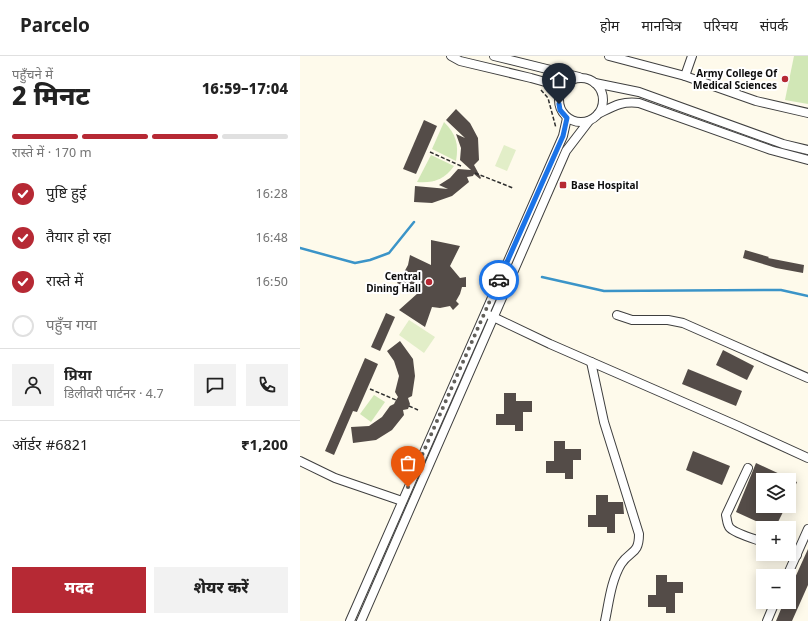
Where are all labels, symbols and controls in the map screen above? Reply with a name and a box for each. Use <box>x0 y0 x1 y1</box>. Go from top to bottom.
text: Parcelo <box>20 15 90 40</box>
text: होम <box>600 18 619 37</box>
text: मानचित्र <box>641 18 682 37</box>
text: परिचय <box>704 18 738 37</box>
text: संपर्क <box>760 18 788 37</box>
pin <box>542 63 576 104</box>
text: पहुँचने में <box>12 67 53 84</box>
place label: Army College Of Medical Sciences <box>693 68 778 93</box>
icon: home <box>548 69 570 91</box>
marker: Army College Of Medical Sciences <box>780 74 790 84</box>
text: 16:59–17:04 <box>202 81 288 100</box>
text: 2 मिनट <box>12 82 90 116</box>
text: रास्ते में · 170 m <box>12 145 92 162</box>
marker: Base Hospital <box>558 180 568 190</box>
place label: Base Hospital <box>571 180 639 193</box>
icon: check <box>12 183 34 205</box>
text: पुष्टि हुई <box>46 185 86 204</box>
text: 16:28 <box>256 186 288 203</box>
icon: check <box>12 227 34 249</box>
text: तैयार हो रहा <box>46 229 111 248</box>
text: 16:48 <box>256 230 288 247</box>
courier <box>479 260 519 300</box>
icon: car <box>488 269 510 291</box>
icon: check <box>12 271 34 293</box>
place label: Central Dining Hall <box>366 271 421 296</box>
text: रास्ते में <box>46 273 83 292</box>
text: 16:50 <box>256 274 288 291</box>
marker: Central Dining Hall <box>424 277 434 287</box>
text: पहुँच गया <box>46 317 97 336</box>
button: person <box>12 364 54 406</box>
button: chat <box>194 364 236 406</box>
button: phone <box>246 364 288 406</box>
text: प्रिया <box>64 367 92 386</box>
text: डिलीवरी पार्टनर · 4.7 <box>64 386 164 403</box>
text: ऑर्डर #6821 <box>12 437 88 456</box>
text: ₹1,200 <box>241 437 288 456</box>
pin <box>391 446 425 487</box>
icon: bag <box>397 452 419 474</box>
map controls <box>756 473 796 609</box>
button: layers <box>756 473 796 513</box>
button: + <box>756 521 796 561</box>
button: मदद <box>12 567 146 613</box>
button: शेयर करें <box>154 567 288 613</box>
button: − <box>756 569 796 609</box>

